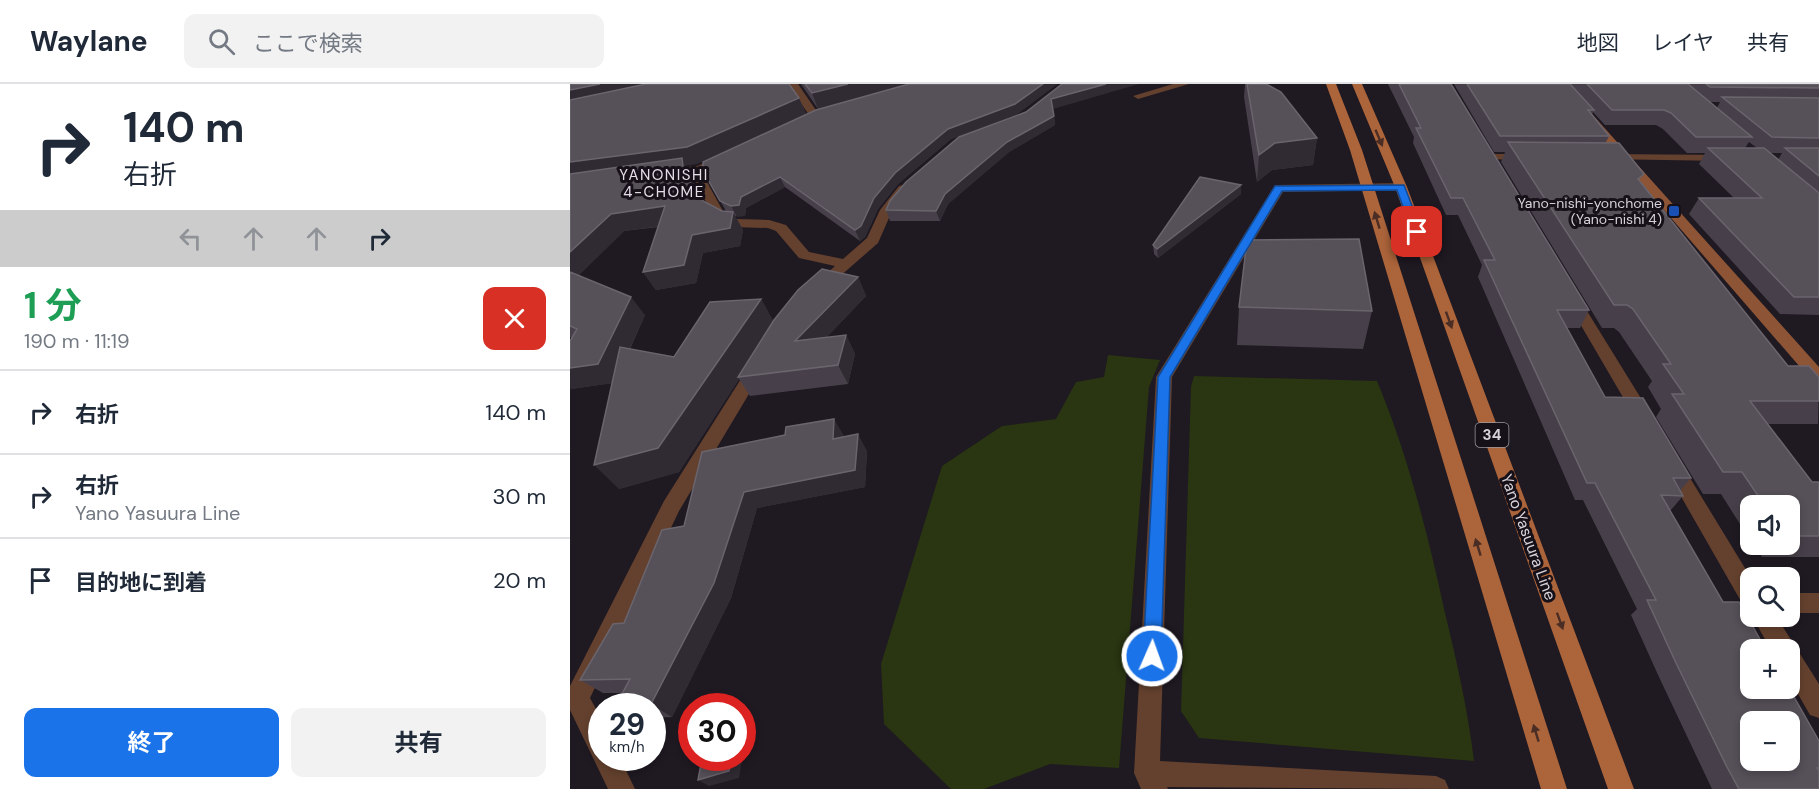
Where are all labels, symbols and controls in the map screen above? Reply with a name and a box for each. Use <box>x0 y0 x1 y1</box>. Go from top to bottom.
search box <box>184 14 604 68</box>
text: Waylane <box>30 23 148 60</box>
icon: search <box>205 25 238 58</box>
text: ここで検索 <box>253 29 363 58</box>
text: 地図 <box>1577 29 1619 57</box>
text: レイヤ <box>1652 29 1714 57</box>
text: 共有 <box>1747 29 1789 57</box>
text: 140 m <box>123 100 245 155</box>
icon: right <box>24 108 102 186</box>
one-way arrow <box>1374 129 1384 147</box>
text: 右折 <box>123 157 177 192</box>
district label: YANONISHI 4-CHOME <box>619 165 709 202</box>
place label: Yano-nishi-yonchome (Yano-nishi 4) <box>1518 194 1662 228</box>
marker: Yano-nishi-yonchome (Yano-nishi 4) <box>1667 204 1681 218</box>
pin <box>1391 206 1442 257</box>
one-way arrow <box>1372 211 1381 229</box>
icon: arrive <box>1400 215 1433 248</box>
icon: left <box>174 222 207 255</box>
icon: ahead <box>237 222 270 255</box>
icon: ahead <box>300 222 333 255</box>
icon: right <box>363 222 396 255</box>
text: 1 分 <box>24 282 82 329</box>
button: close <box>483 287 546 350</box>
one-way arrow <box>1445 311 1455 329</box>
text: 190 m · 11:19 <box>24 328 130 354</box>
icon: right <box>24 396 57 429</box>
text: 140 m <box>485 398 546 427</box>
text: 右折 <box>75 400 119 429</box>
road number: 34 <box>1476 423 1508 447</box>
text: 右折 <box>75 471 119 500</box>
street label: Yano Yasuura Line <box>1496 471 1561 603</box>
icon: right <box>24 480 57 513</box>
text: 30 m <box>492 482 546 511</box>
map controls <box>1740 495 1800 771</box>
button: sound <box>1740 495 1800 555</box>
text: Yano Yasuura Line <box>75 500 240 526</box>
one-way arrow <box>1473 538 1483 556</box>
icon: arrive <box>24 564 57 597</box>
text: 20 m <box>493 566 546 595</box>
button: search <box>1740 567 1800 627</box>
text: 目的地に到着 <box>75 568 207 597</box>
one-way arrow <box>1555 612 1565 630</box>
position arrow <box>1120 624 1184 688</box>
button: + <box>1740 639 1800 699</box>
speed limit sign: 30 <box>678 693 756 771</box>
text: 29 <box>609 705 645 744</box>
button: 終了 <box>24 708 279 777</box>
button: 共有 <box>291 708 546 777</box>
button: − <box>1740 711 1800 771</box>
one-way arrow <box>1531 724 1541 742</box>
text: km/h <box>609 737 645 757</box>

